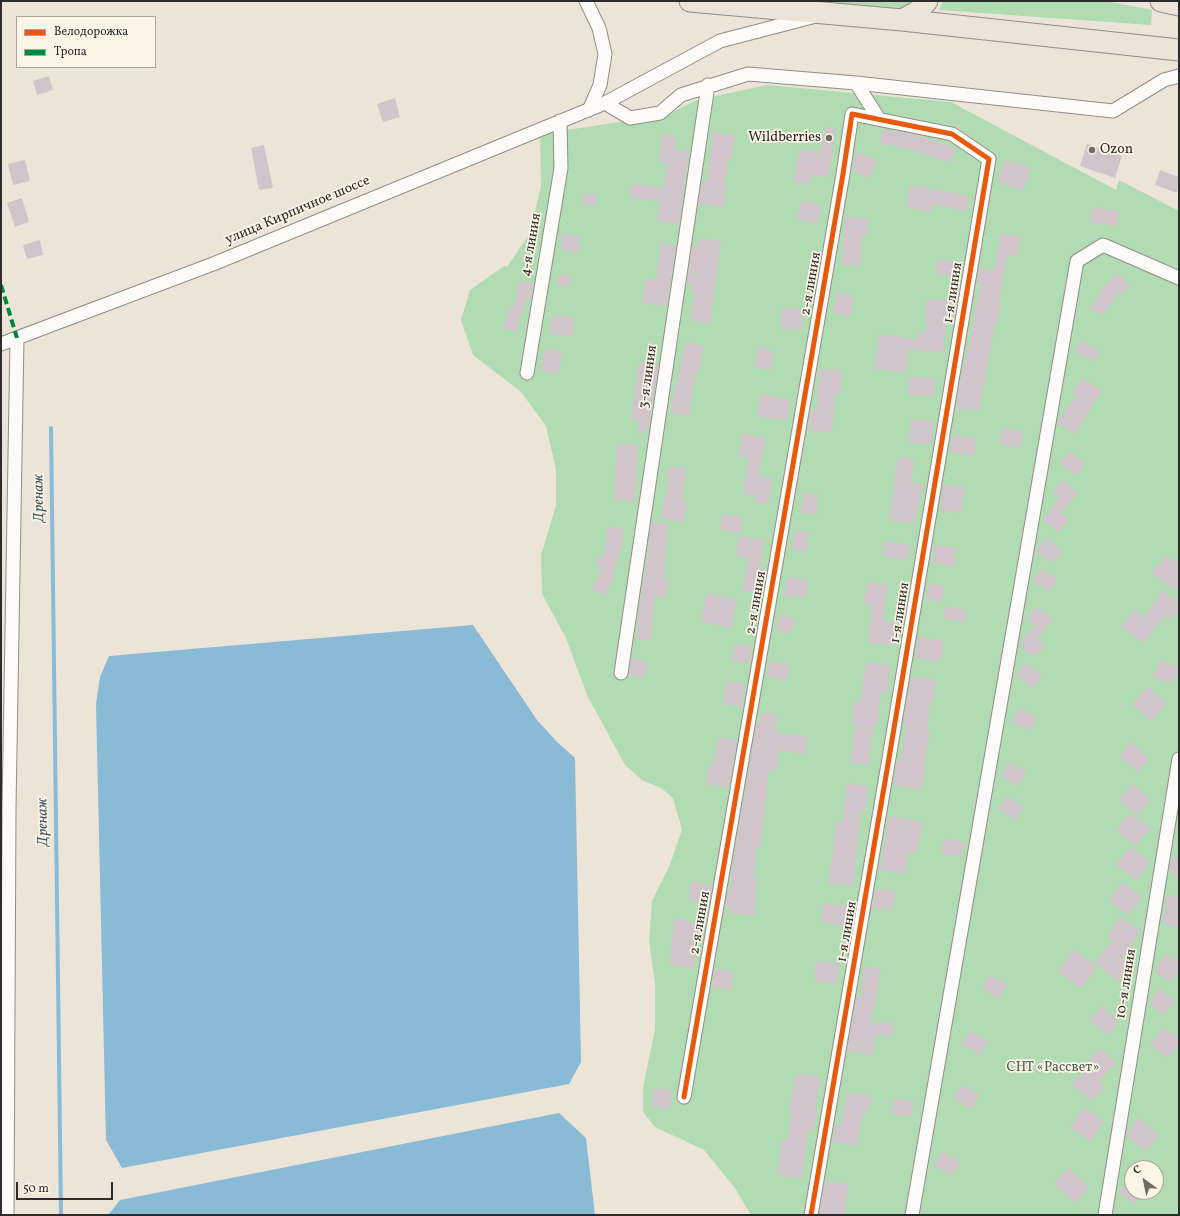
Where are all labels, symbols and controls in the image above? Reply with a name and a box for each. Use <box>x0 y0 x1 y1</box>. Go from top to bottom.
legend <box>16 16 156 68</box>
text: Велодорожка <box>54 24 128 40</box>
text: Тропа <box>54 44 87 60</box>
place label: Wildberries <box>748 130 821 146</box>
marker: Wildberries <box>824 133 834 143</box>
place label: Ozon <box>1100 142 1133 158</box>
marker: Ozon <box>1087 145 1097 155</box>
street label: улица Кирпичное шоссе <box>223 173 373 249</box>
street label: 4-я линия <box>518 212 546 278</box>
street label: 2-я линия <box>798 251 826 317</box>
street label: 1-я линия <box>941 261 967 325</box>
street label: 3-я линия <box>636 344 662 410</box>
water label: Дренаж <box>31 474 49 522</box>
street label: 2-я линия <box>743 570 771 636</box>
street label: 1-я линия <box>888 581 914 645</box>
water label: Дренаж <box>35 798 53 846</box>
street label: 2-я линия <box>687 890 715 956</box>
street label: 1-я линия <box>834 900 862 964</box>
street label: 10-я линия <box>1113 948 1141 1020</box>
park label: СНТ «Рассвет» <box>1006 1060 1100 1076</box>
north arrow <box>1124 1160 1164 1200</box>
text: С <box>1131 1162 1145 1179</box>
scale bar <box>18 1174 115 1200</box>
text: 50 m <box>23 1181 49 1197</box>

